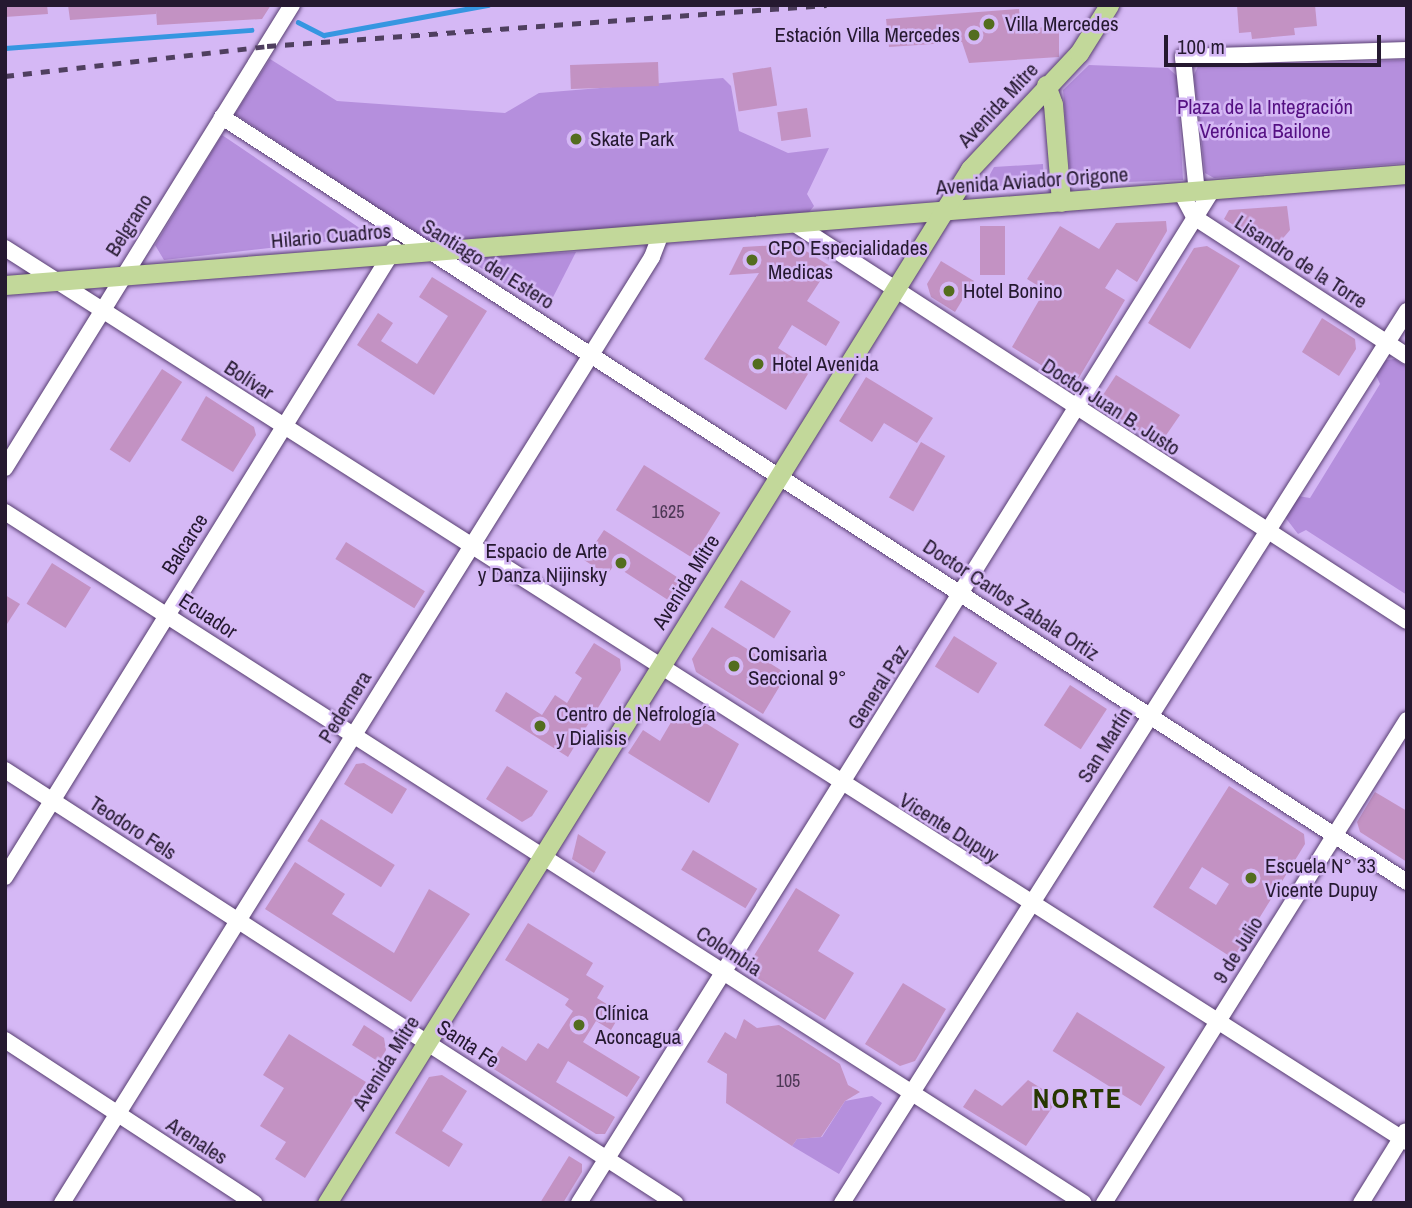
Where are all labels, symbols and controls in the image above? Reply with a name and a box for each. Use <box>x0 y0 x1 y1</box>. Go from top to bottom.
place label: Villa Mercedes <box>1005 11 1119 37</box>
marker: Villa Mercedes <box>979 14 999 34</box>
scale bar <box>1167 21 1384 65</box>
place label: Estación Villa Mercedes <box>775 22 960 48</box>
marker: Estación Villa Mercedes <box>966 27 982 43</box>
text: 100 m <box>1177 32 1225 61</box>
street label: Avenida Mitre <box>952 57 1044 153</box>
park label: Plaza de la Integración Verónica Bailone <box>1177 94 1353 144</box>
place label: Skate Park <box>590 126 674 152</box>
marker: Skate Park <box>568 131 584 147</box>
street label: Avenida Aviador Origone <box>934 162 1130 200</box>
street label: Belgrano <box>100 189 158 261</box>
street label: Lisandro de la Torre <box>1230 210 1372 314</box>
street label: Santiago del Estero <box>417 213 559 315</box>
street label: Hilario Cuadros <box>270 218 392 254</box>
place label: CPO Especialidades Medicas <box>768 235 928 285</box>
marker: CPO Especialidades Medicas <box>742 250 762 270</box>
place label: Hotel Bonino <box>963 278 1063 304</box>
marker: Hotel Bonino <box>941 283 957 299</box>
place label: Hotel Avenida <box>772 351 880 377</box>
street label: Doctor Juan B. Justo <box>1037 353 1185 461</box>
street label: Bolívar <box>220 355 278 405</box>
marker: Hotel Avenida <box>750 356 766 372</box>
house number: 1625 <box>652 501 684 523</box>
street label: Balcarce <box>157 509 213 579</box>
street label: Avenida Mitre <box>647 530 725 634</box>
street label: Doctor Carlos Zabala Ortiz <box>918 534 1104 666</box>
place label: Espacio de Arte y Danza Nijinsky <box>478 538 607 588</box>
marker: Espacio de Arte y Danza Nijinsky <box>613 555 629 571</box>
street label: Ecuador <box>174 588 242 644</box>
street label: General Paz <box>842 640 914 734</box>
place label: Comisarìa Seccional 9° <box>748 641 846 691</box>
marker: Comisarìa Seccional 9° <box>726 658 742 674</box>
street label: Pedernera <box>313 666 377 748</box>
place label: Centro de Nefrología y Dialisis <box>556 701 716 751</box>
street label: San Martín <box>1072 703 1138 787</box>
marker: Centro de Nefrología y Dialisis <box>530 716 550 736</box>
street label: Vicente Dupuy <box>895 787 1003 869</box>
street label: Teodoro Fels <box>85 791 181 865</box>
place label: Escuela N° 33 Vicente Dupuy <box>1265 853 1378 903</box>
marker: Escuela N° 33 Vicente Dupuy <box>1243 870 1259 886</box>
street label: 9 de Julio <box>1208 912 1268 988</box>
street label: Colombia <box>691 920 767 982</box>
place label: Clínica Aconcagua <box>595 1000 681 1050</box>
street label: Avenida Mitre <box>347 1011 425 1115</box>
street label: Santa Fe <box>432 1015 504 1073</box>
marker: Clínica Aconcagua <box>569 1015 589 1035</box>
house number: 105 <box>776 1070 800 1092</box>
district label: NORTE <box>1033 1081 1123 1115</box>
street label: Arenales <box>162 1112 232 1170</box>

